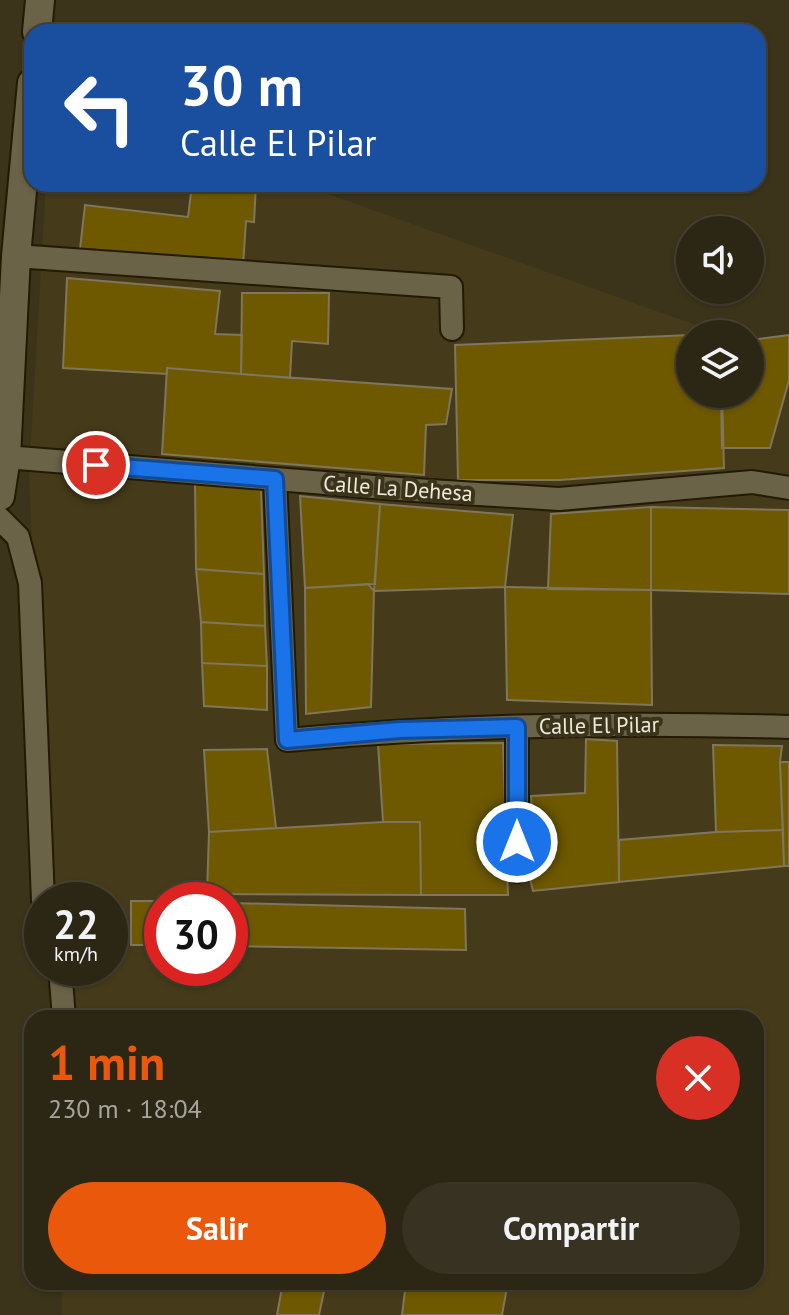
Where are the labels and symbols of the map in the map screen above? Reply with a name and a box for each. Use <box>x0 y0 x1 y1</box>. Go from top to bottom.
pin <box>62 431 130 499</box>
street label: Calle La Dehesa <box>322 469 474 507</box>
street label: Calle El Pilar <box>539 710 660 740</box>
position arrow <box>475 800 559 884</box>
speed limit sign: 30 <box>144 882 248 986</box>

